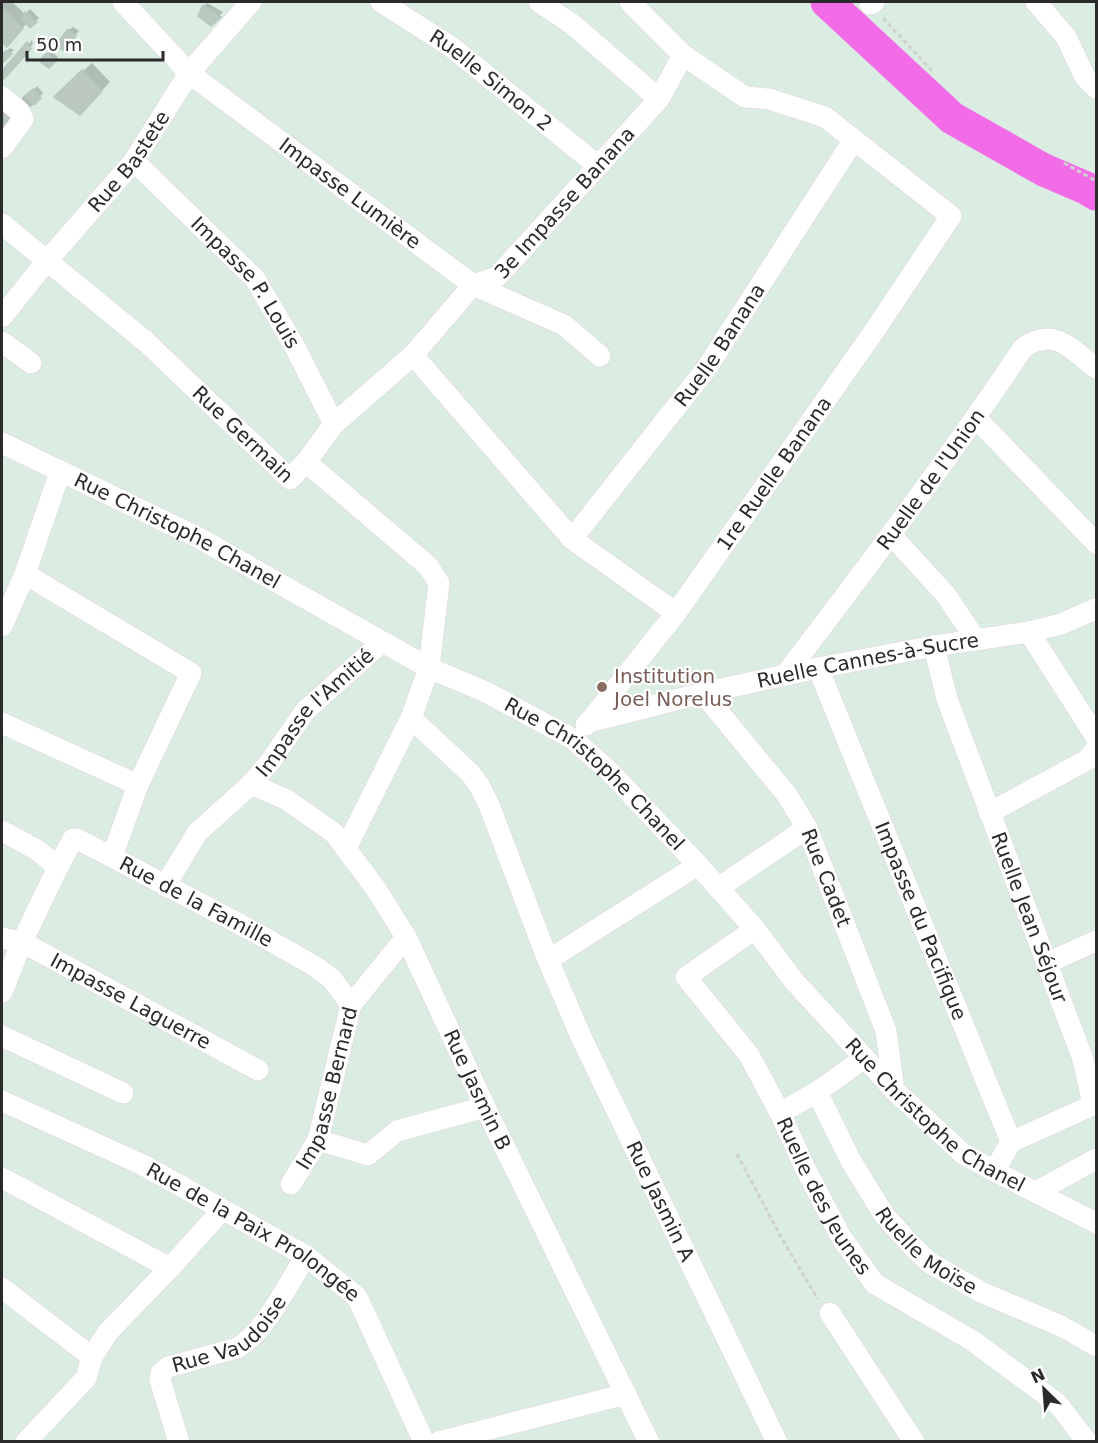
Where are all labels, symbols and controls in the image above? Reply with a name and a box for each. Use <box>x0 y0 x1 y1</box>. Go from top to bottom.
scale bar <box>27 24 164 62</box>
street label: Ruelle Simon 2 <box>425 24 557 136</box>
text: 50 m <box>36 34 82 55</box>
street label: Rue Bastete <box>83 106 174 217</box>
street label: 3e Impasse Banana <box>489 122 640 284</box>
street label: Impasse Lumière <box>274 133 426 254</box>
street label: Impasse P. Louis <box>186 211 305 353</box>
street label: Ruelle Banana <box>669 279 770 411</box>
street label: Rue Germain <box>188 381 298 488</box>
street label: 1re Ruelle Banana <box>712 392 837 555</box>
street label: Ruelle de l'Union <box>872 404 990 555</box>
street label: Rue Christophe Chanel <box>70 468 285 594</box>
street label: Ruelle Cannes-à-Sucre <box>755 628 980 693</box>
street label: Impasse l'Amitié <box>251 643 379 782</box>
place label: Institution Joel Norelus <box>612 664 732 711</box>
marker: Institution Joel Norelus <box>595 680 609 694</box>
street label: Rue Christophe Chanel <box>500 692 690 855</box>
street label: Impasse du Pacifique <box>870 818 972 1024</box>
street label: Rue Cadet <box>796 825 856 930</box>
street label: Ruelle Jean Séjour <box>986 828 1073 1007</box>
street label: Rue de la Famille <box>115 851 277 952</box>
street label: Impasse Laguerre <box>46 948 215 1054</box>
street label: Impasse Bernard <box>291 1004 362 1174</box>
street label: Rue Jasmin B <box>439 1026 516 1154</box>
street label: Rue Christophe Chanel <box>840 1033 1029 1197</box>
street label: Ruelle des Jeunes <box>772 1113 876 1279</box>
street label: Rue Jasmin A <box>621 1137 700 1265</box>
street label: Rue de la Paix Prolongée <box>142 1157 365 1307</box>
street label: Ruelle Moïse <box>870 1203 981 1299</box>
street label: Rue Vaudoise <box>169 1291 291 1377</box>
north arrow <box>1014 1359 1074 1419</box>
text: N <box>1028 1364 1048 1387</box>

